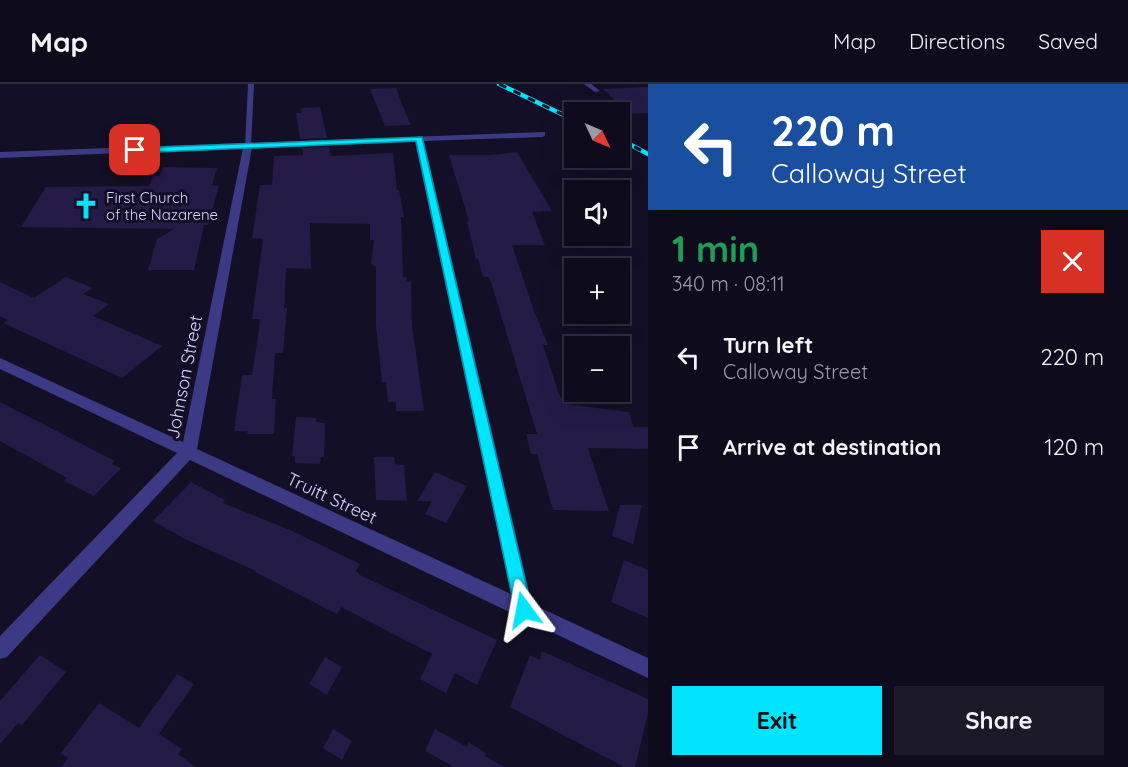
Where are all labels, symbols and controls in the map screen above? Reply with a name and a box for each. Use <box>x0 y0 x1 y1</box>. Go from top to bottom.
text: Map <box>30 24 88 59</box>
text: Map <box>833 28 876 54</box>
text: Directions <box>909 28 1005 54</box>
text: Saved <box>1038 28 1098 54</box>
north arrow <box>564 102 630 168</box>
map controls <box>564 102 630 402</box>
text: 220 m <box>771 104 895 157</box>
icon: left <box>672 108 750 186</box>
pin <box>109 124 160 175</box>
icon: arrive <box>118 133 151 166</box>
text: Calloway Street <box>771 156 967 190</box>
button: sound <box>564 180 630 246</box>
place label: First Church of the Nazarene <box>106 188 218 224</box>
church icon: First Church of the Nazarene <box>71 191 101 221</box>
text: 1 min <box>672 226 759 271</box>
button: close <box>1041 230 1104 293</box>
button: + <box>564 258 630 324</box>
text: 340 m · 08:11 <box>672 271 785 296</box>
street label: Johnson Street <box>161 313 207 441</box>
text: Turn left <box>723 331 813 359</box>
button: − <box>564 336 630 402</box>
icon: left <box>672 341 705 374</box>
text: 220 m <box>1040 343 1104 371</box>
text: Calloway Street <box>723 359 868 384</box>
icon: arrive <box>672 431 705 464</box>
text: Arrive at destination <box>723 433 941 461</box>
text: 120 m <box>1045 433 1104 461</box>
street label: Truitt Street <box>283 467 381 529</box>
position arrow <box>492 578 556 642</box>
button: Exit <box>672 686 882 755</box>
button: Share <box>894 686 1104 755</box>

